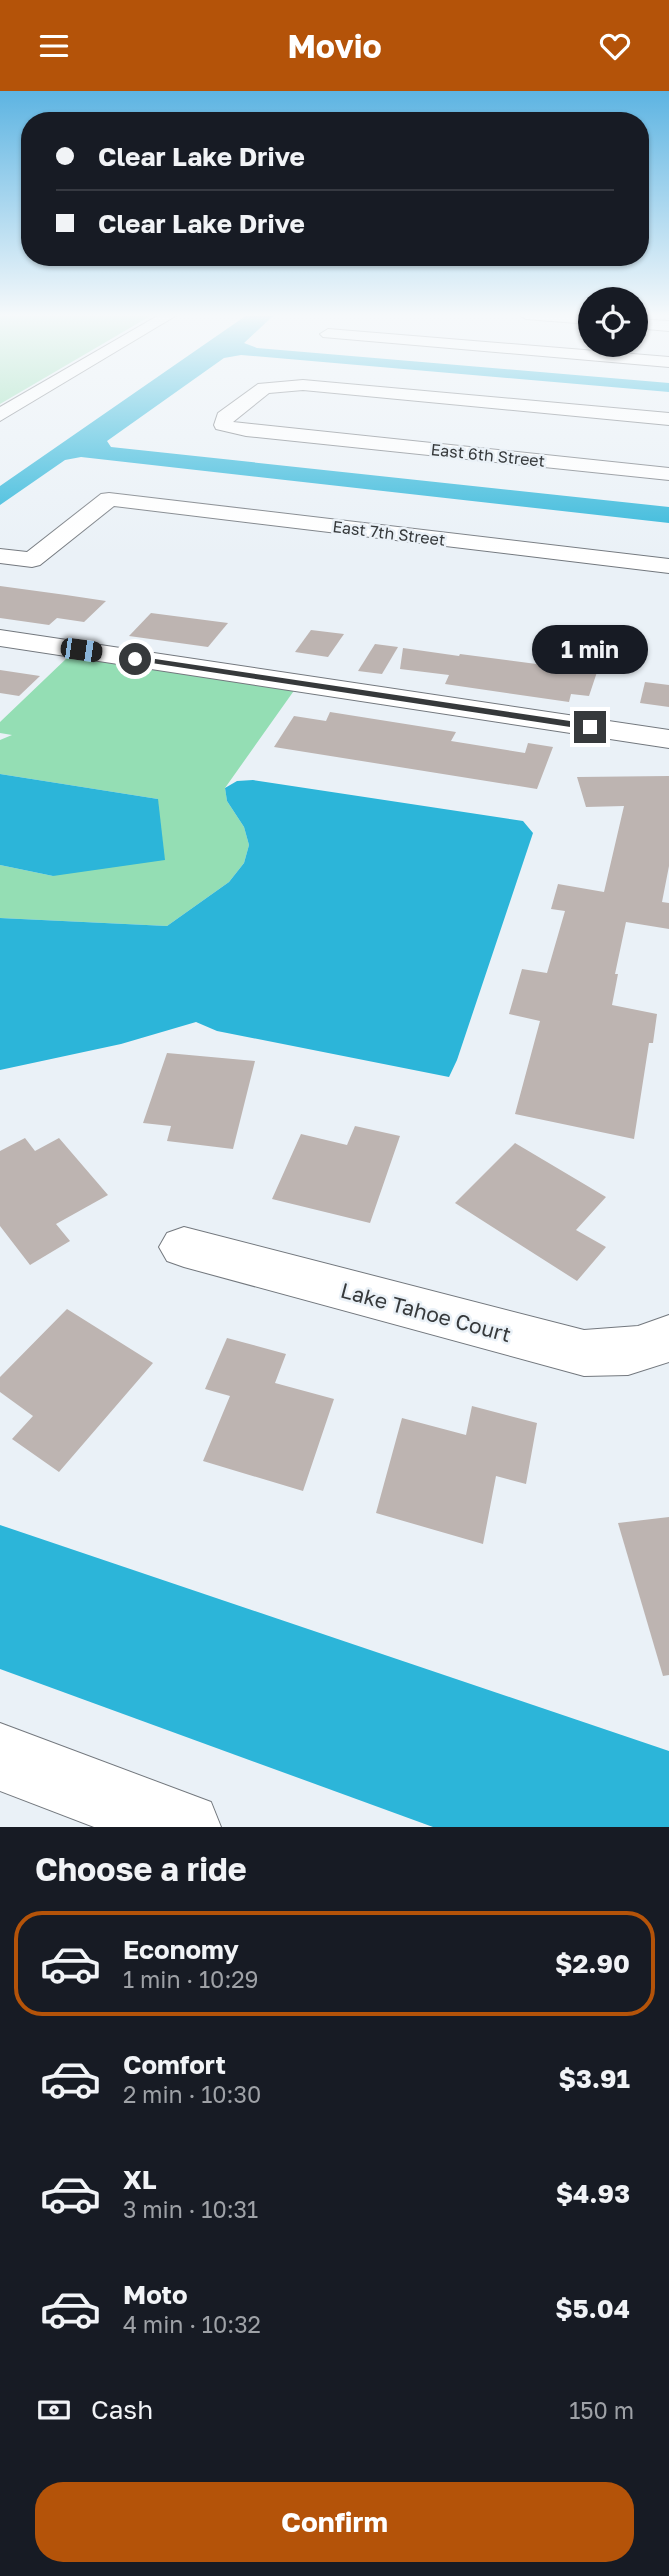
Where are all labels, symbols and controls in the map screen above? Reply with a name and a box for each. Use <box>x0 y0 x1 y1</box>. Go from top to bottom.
icon: menu <box>35 27 73 65</box>
text: Movio <box>287 27 382 65</box>
icon: heart <box>596 27 634 65</box>
text: Clear Lake Drive <box>98 141 305 172</box>
text: Clear Lake Drive <box>98 208 305 239</box>
map controls <box>578 287 648 357</box>
button: locate <box>578 287 648 357</box>
street label: East 6th Street <box>430 439 546 471</box>
street label: East 7th Street <box>331 516 447 550</box>
callout: 1 min <box>532 625 648 675</box>
text: 1 min <box>561 635 619 663</box>
car <box>59 637 104 663</box>
route start <box>119 643 151 675</box>
route end <box>574 711 606 743</box>
street label: Lake Tahoe Court <box>338 1277 514 1347</box>
text: Choose a ride <box>35 1850 247 1888</box>
icon: car <box>39 1932 102 1995</box>
text: Economy <box>123 1934 239 1965</box>
text: $2.90 <box>555 1948 630 1979</box>
text: 1 min · 10:29 <box>123 1965 259 1993</box>
icon: car <box>39 2047 102 2110</box>
text: Comfort <box>123 2049 226 2080</box>
text: $3.91 <box>558 2063 630 2094</box>
text: 2 min · 10:30 <box>123 2080 261 2108</box>
icon: car <box>39 2162 102 2225</box>
text: XL <box>123 2164 157 2195</box>
text: $4.93 <box>556 2178 630 2209</box>
text: 3 min · 10:31 <box>123 2195 258 2223</box>
icon: car <box>39 2277 102 2340</box>
text: Moto <box>123 2279 188 2310</box>
text: $5.04 <box>555 2293 630 2324</box>
text: 4 min · 10:32 <box>123 2310 261 2338</box>
icon: cash <box>35 2391 73 2429</box>
text: Cash <box>91 2394 153 2425</box>
text: 150 m <box>569 2396 634 2424</box>
button: Confirm <box>35 2482 634 2562</box>

